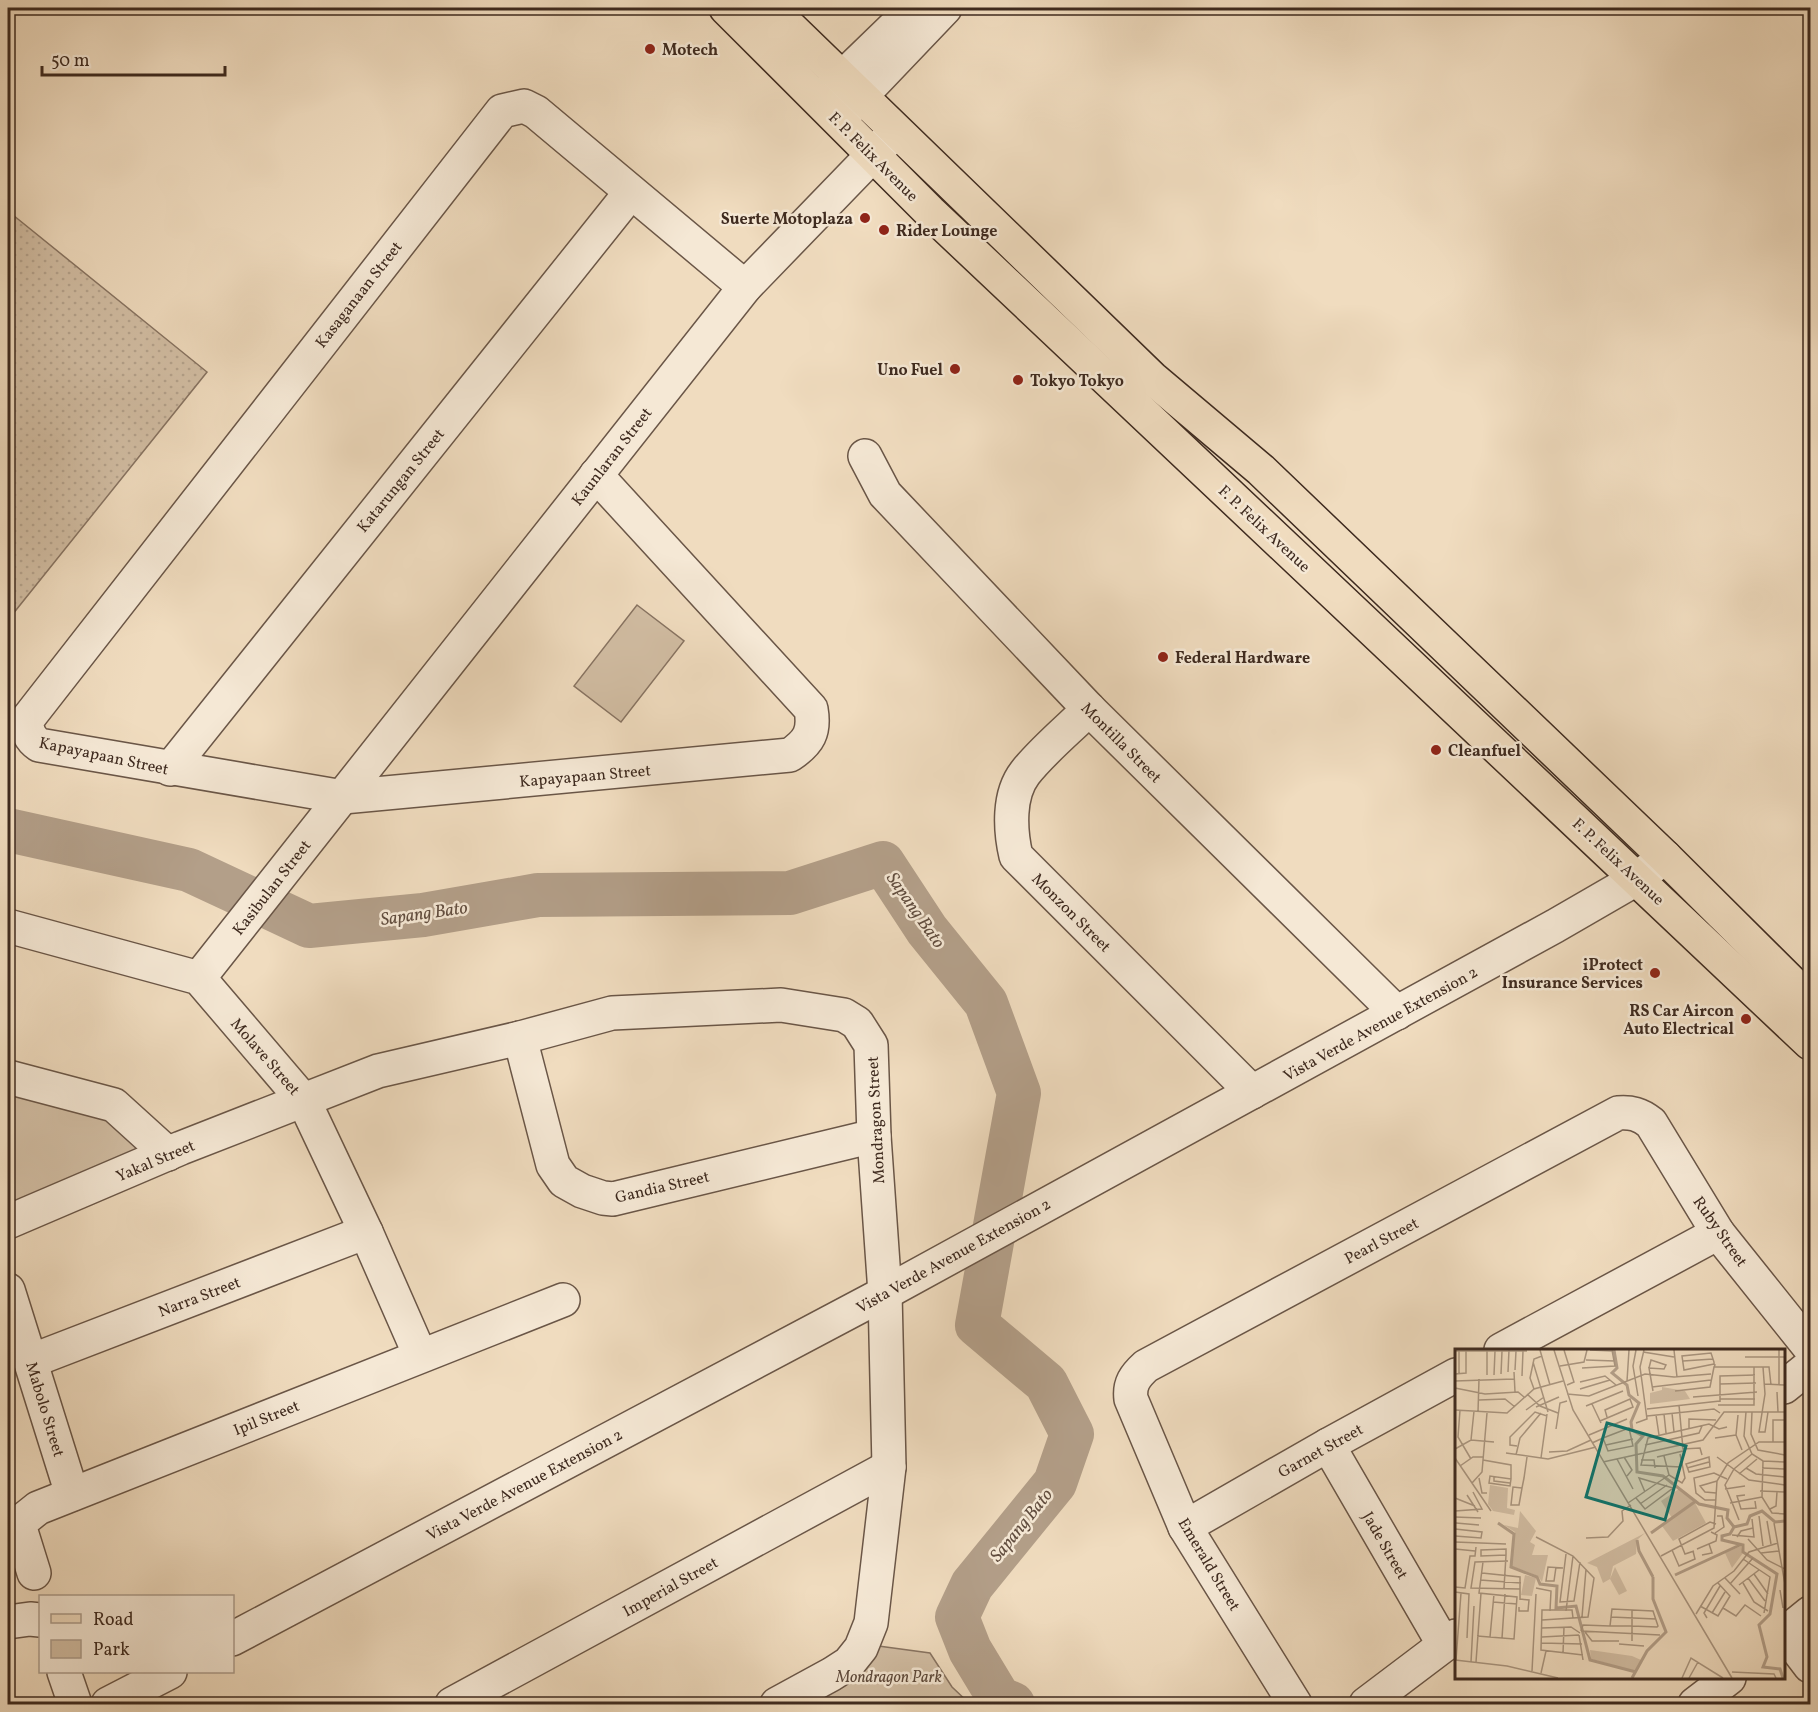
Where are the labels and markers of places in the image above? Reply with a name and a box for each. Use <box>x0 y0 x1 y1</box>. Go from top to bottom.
place label: Motech <box>662 40 718 62</box>
marker: Motech <box>643 42 657 56</box>
place label: Suerte Motoplaza <box>721 209 853 231</box>
marker: Suerte Motoplaza <box>858 211 872 225</box>
place label: Rider Lounge <box>896 221 997 243</box>
marker: Rider Lounge <box>877 223 891 237</box>
place label: Uno Fuel <box>877 360 944 382</box>
marker: Uno Fuel <box>948 362 962 376</box>
place label: Tokyo Tokyo <box>1030 371 1124 393</box>
marker: Tokyo Tokyo <box>1011 373 1025 387</box>
place label: Federal Hardware <box>1175 648 1310 670</box>
marker: Federal Hardware <box>1156 650 1170 664</box>
place label: Cleanfuel <box>1448 741 1521 763</box>
marker: Cleanfuel <box>1429 743 1443 757</box>
place label: iProtect Insurance Services <box>1502 955 1643 995</box>
marker: iProtect Insurance Services <box>1648 966 1662 980</box>
place label: RS Car Aircon Auto Electrical <box>1623 1001 1735 1041</box>
marker: RS Car Aircon Auto Electrical <box>1739 1012 1753 1026</box>

